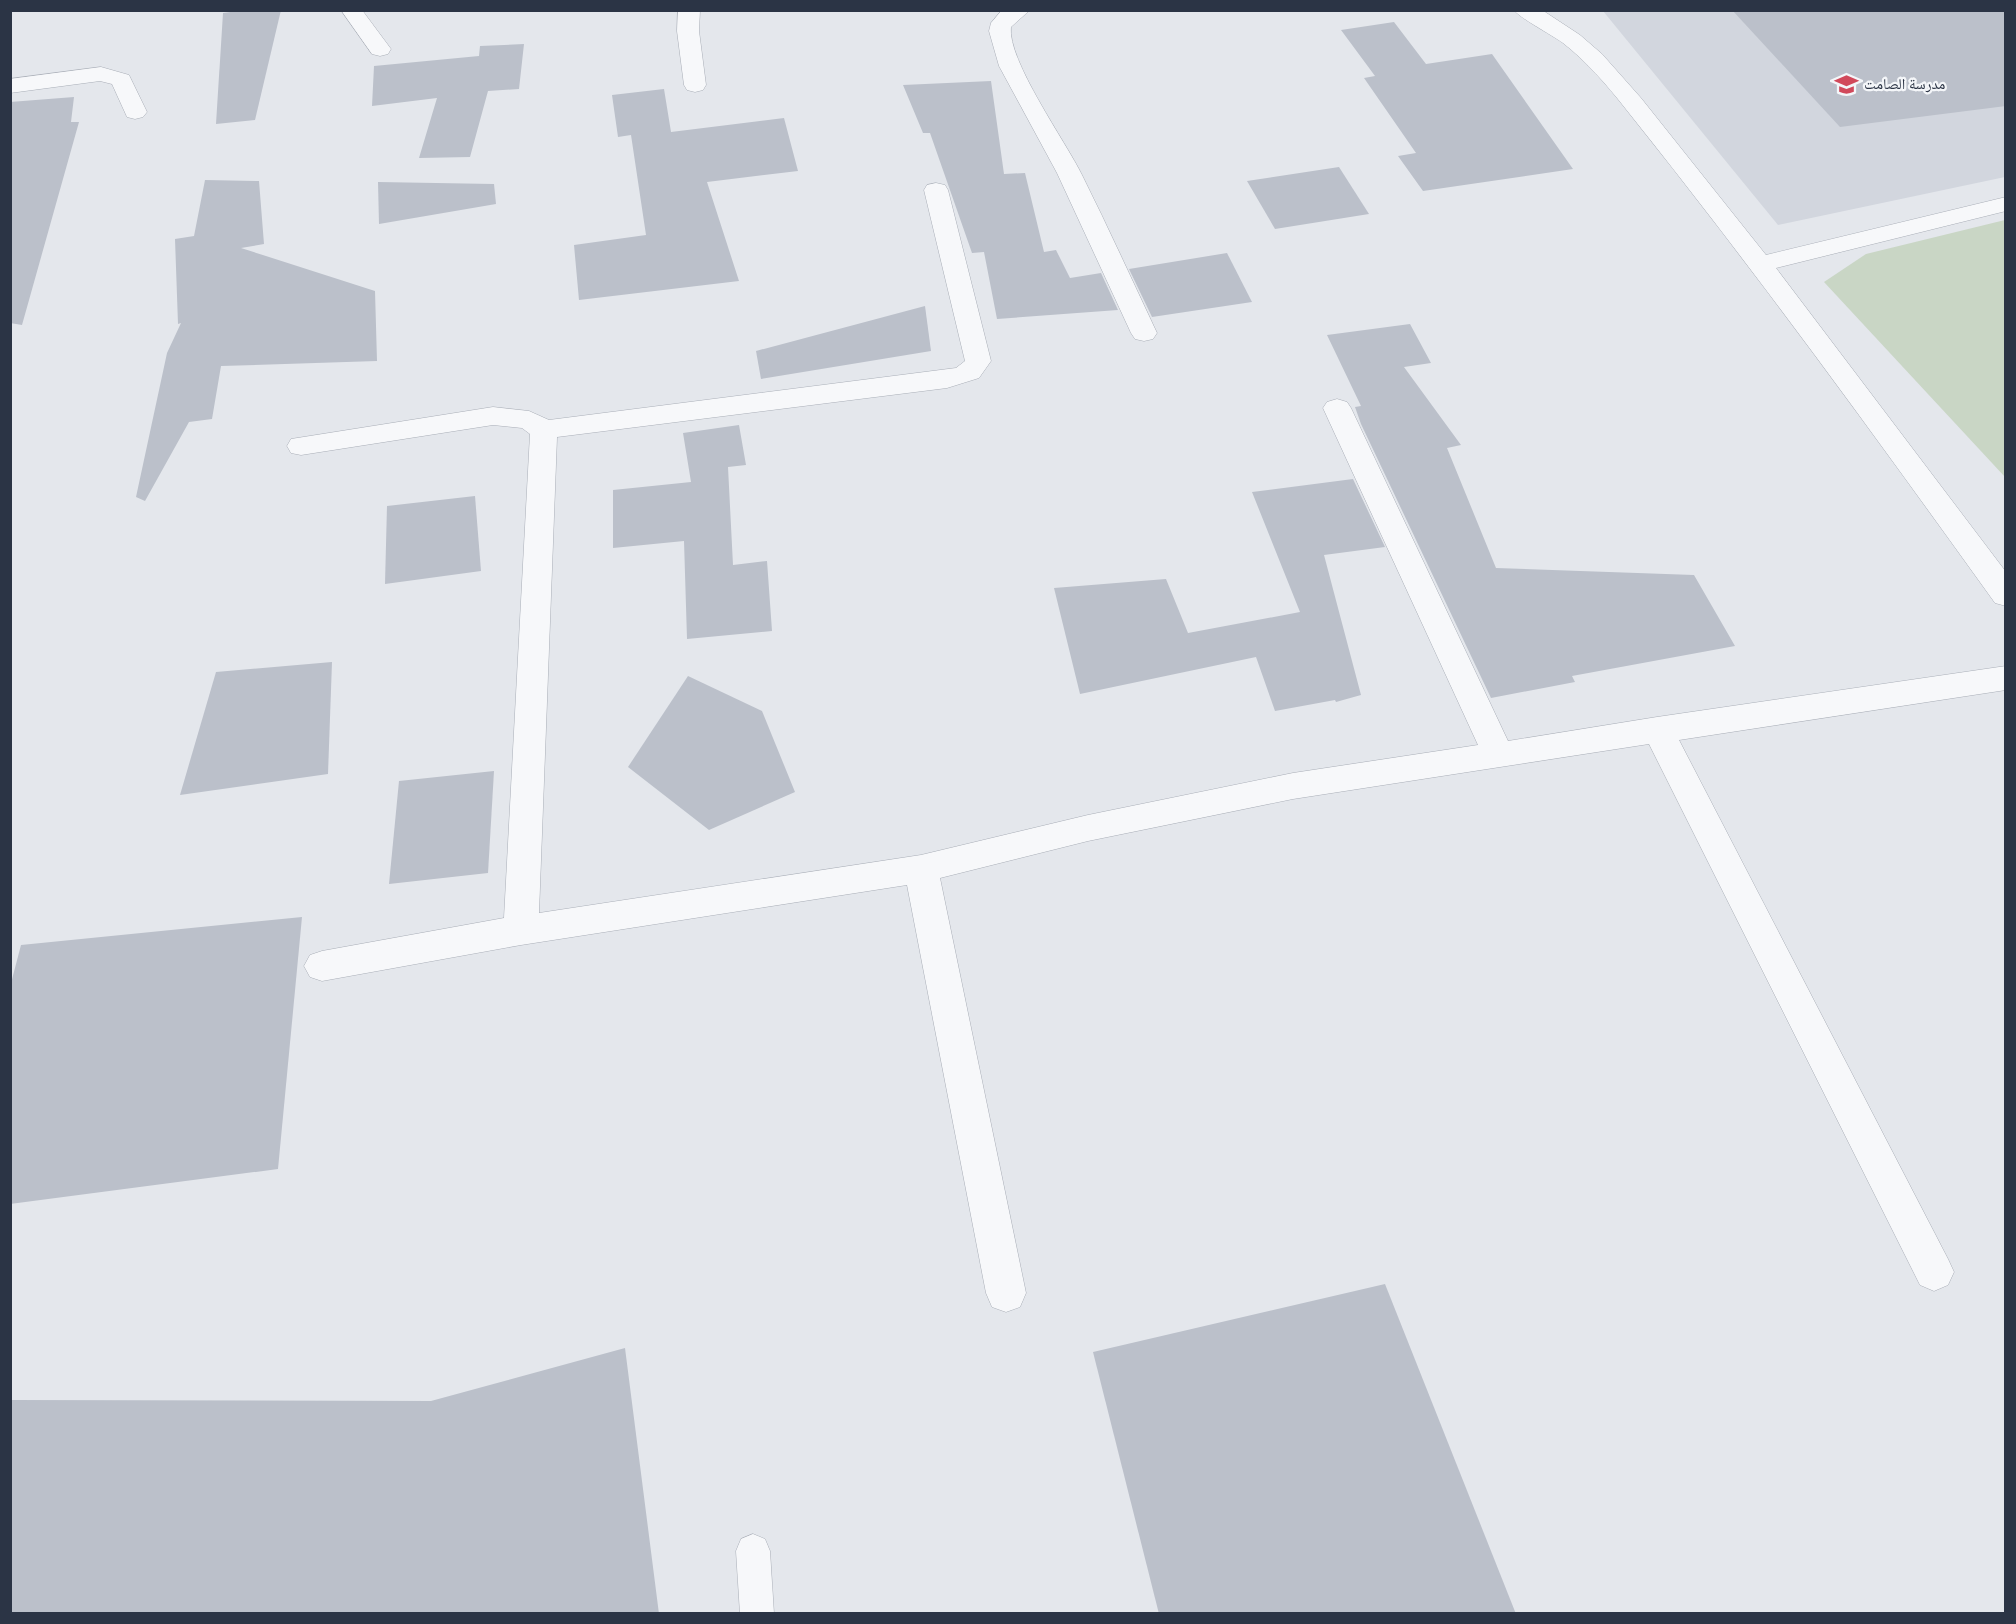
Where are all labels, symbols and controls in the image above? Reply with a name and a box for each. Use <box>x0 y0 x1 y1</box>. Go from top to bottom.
school or university icon: مدرسة الصامت <box>1833 71 1859 97</box>
place label: مدرسة الصامت <box>1864 74 1946 93</box>

